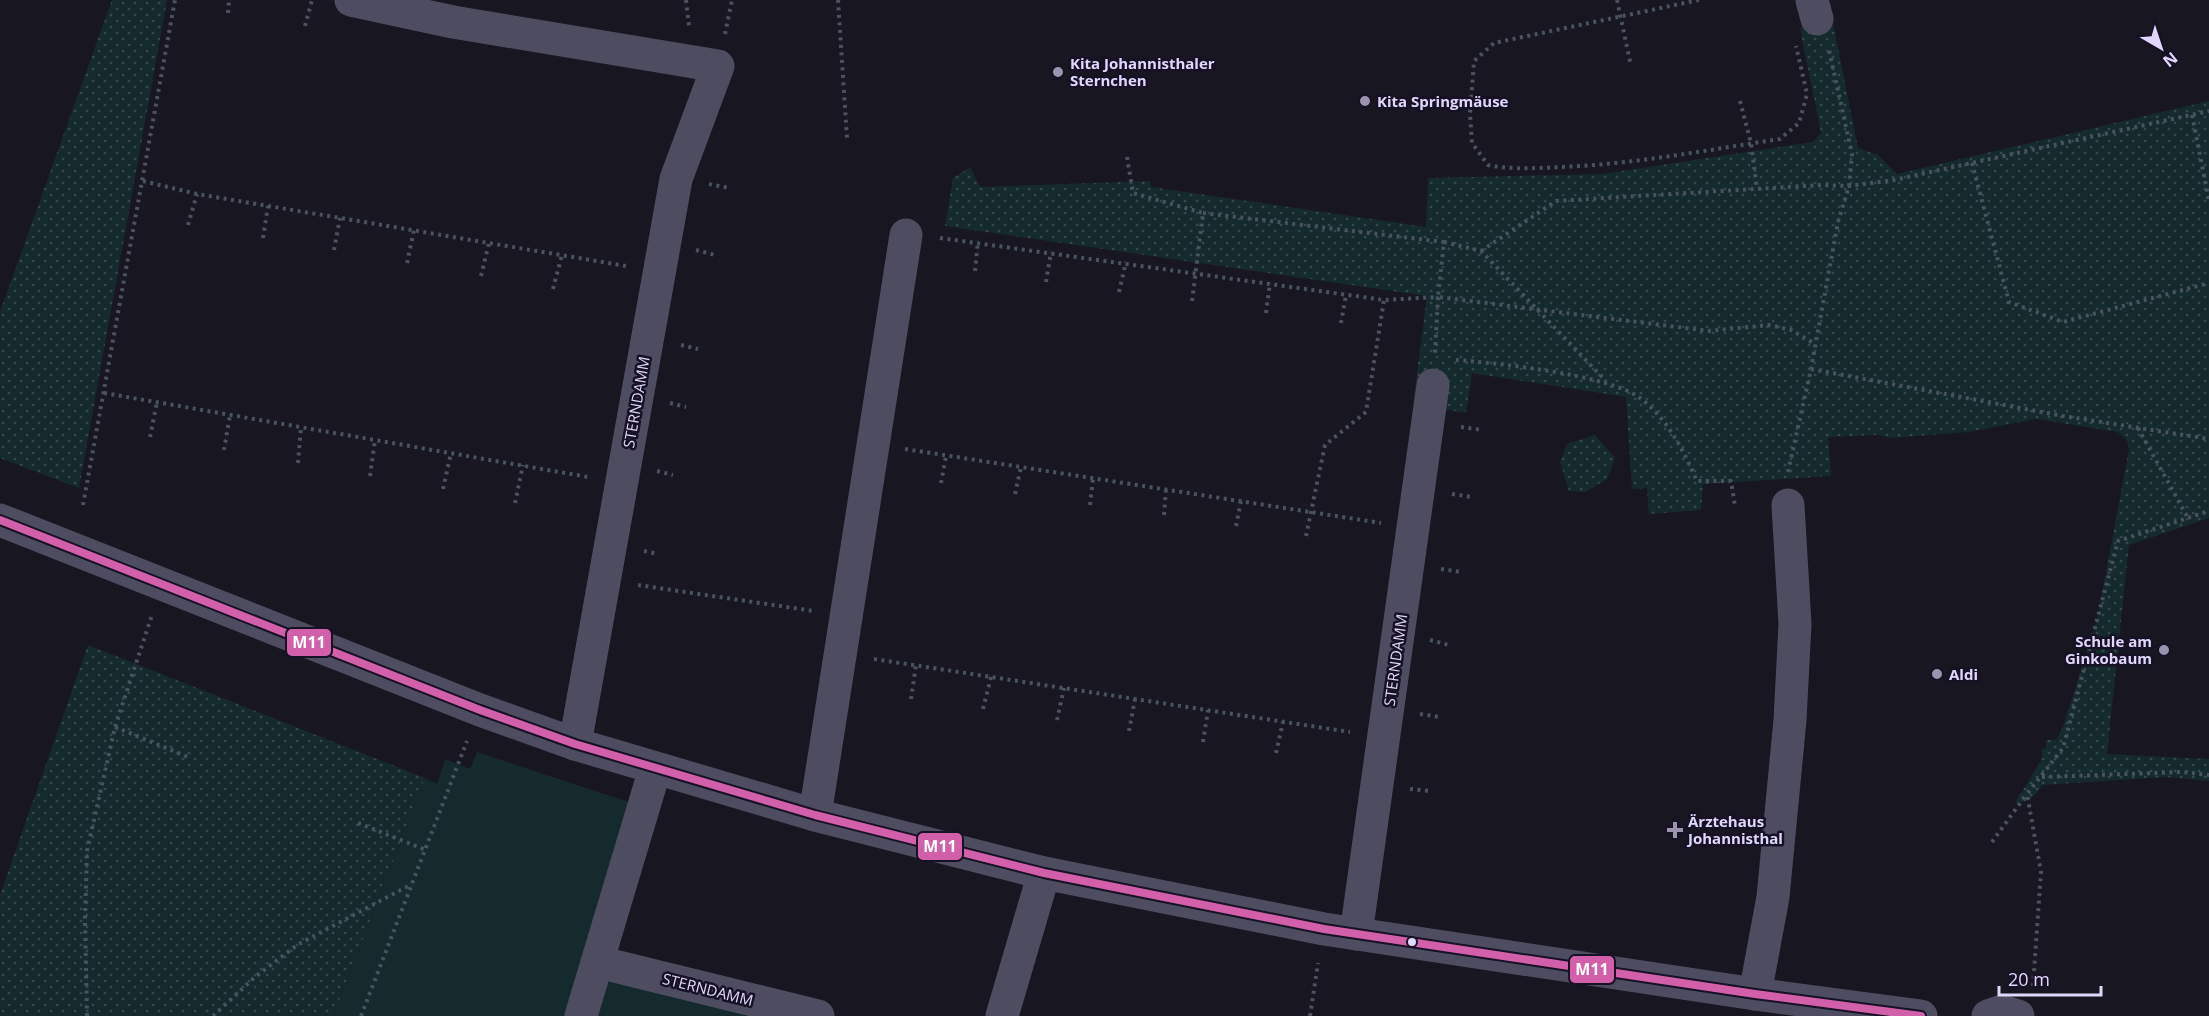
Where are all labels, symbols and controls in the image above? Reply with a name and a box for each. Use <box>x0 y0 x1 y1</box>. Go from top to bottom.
north arrow <box>2131 18 2191 78</box>
text: N <box>2158 47 2182 72</box>
place label: Kita Johannisthaler Sternchen <box>1070 53 1215 90</box>
marker: Kita Johannisthaler Sternchen <box>1051 65 1065 79</box>
place label: Kita Springmäuse <box>1377 91 1509 111</box>
marker: Kita Springmäuse <box>1358 94 1372 108</box>
street label: STERNDAMM <box>618 355 654 449</box>
street label: STERNDAMM <box>1379 613 1411 707</box>
line badge: M11 <box>286 628 332 657</box>
text: M11 <box>292 631 326 653</box>
place label: Schule am Ginkobaum <box>2065 631 2152 668</box>
marker: Schule am Ginkobaum <box>2157 643 2171 657</box>
place label: Aldi <box>1949 664 1978 684</box>
marker: Aldi <box>1930 667 1944 681</box>
place label: Ärztehaus Johannisthal <box>1686 811 1783 848</box>
marker: Ärztehaus Johannisthal <box>1666 821 1684 839</box>
line badge: M11 <box>917 832 963 861</box>
text: M11 <box>923 835 957 857</box>
unlabelled marker <box>1406 936 1418 948</box>
line badge: M11 <box>1569 955 1615 984</box>
text: M11 <box>1575 958 1609 980</box>
scale bar <box>1999 959 2101 997</box>
text: 20 m <box>2008 967 2050 991</box>
street label: STERNDAMM <box>661 968 755 1010</box>

